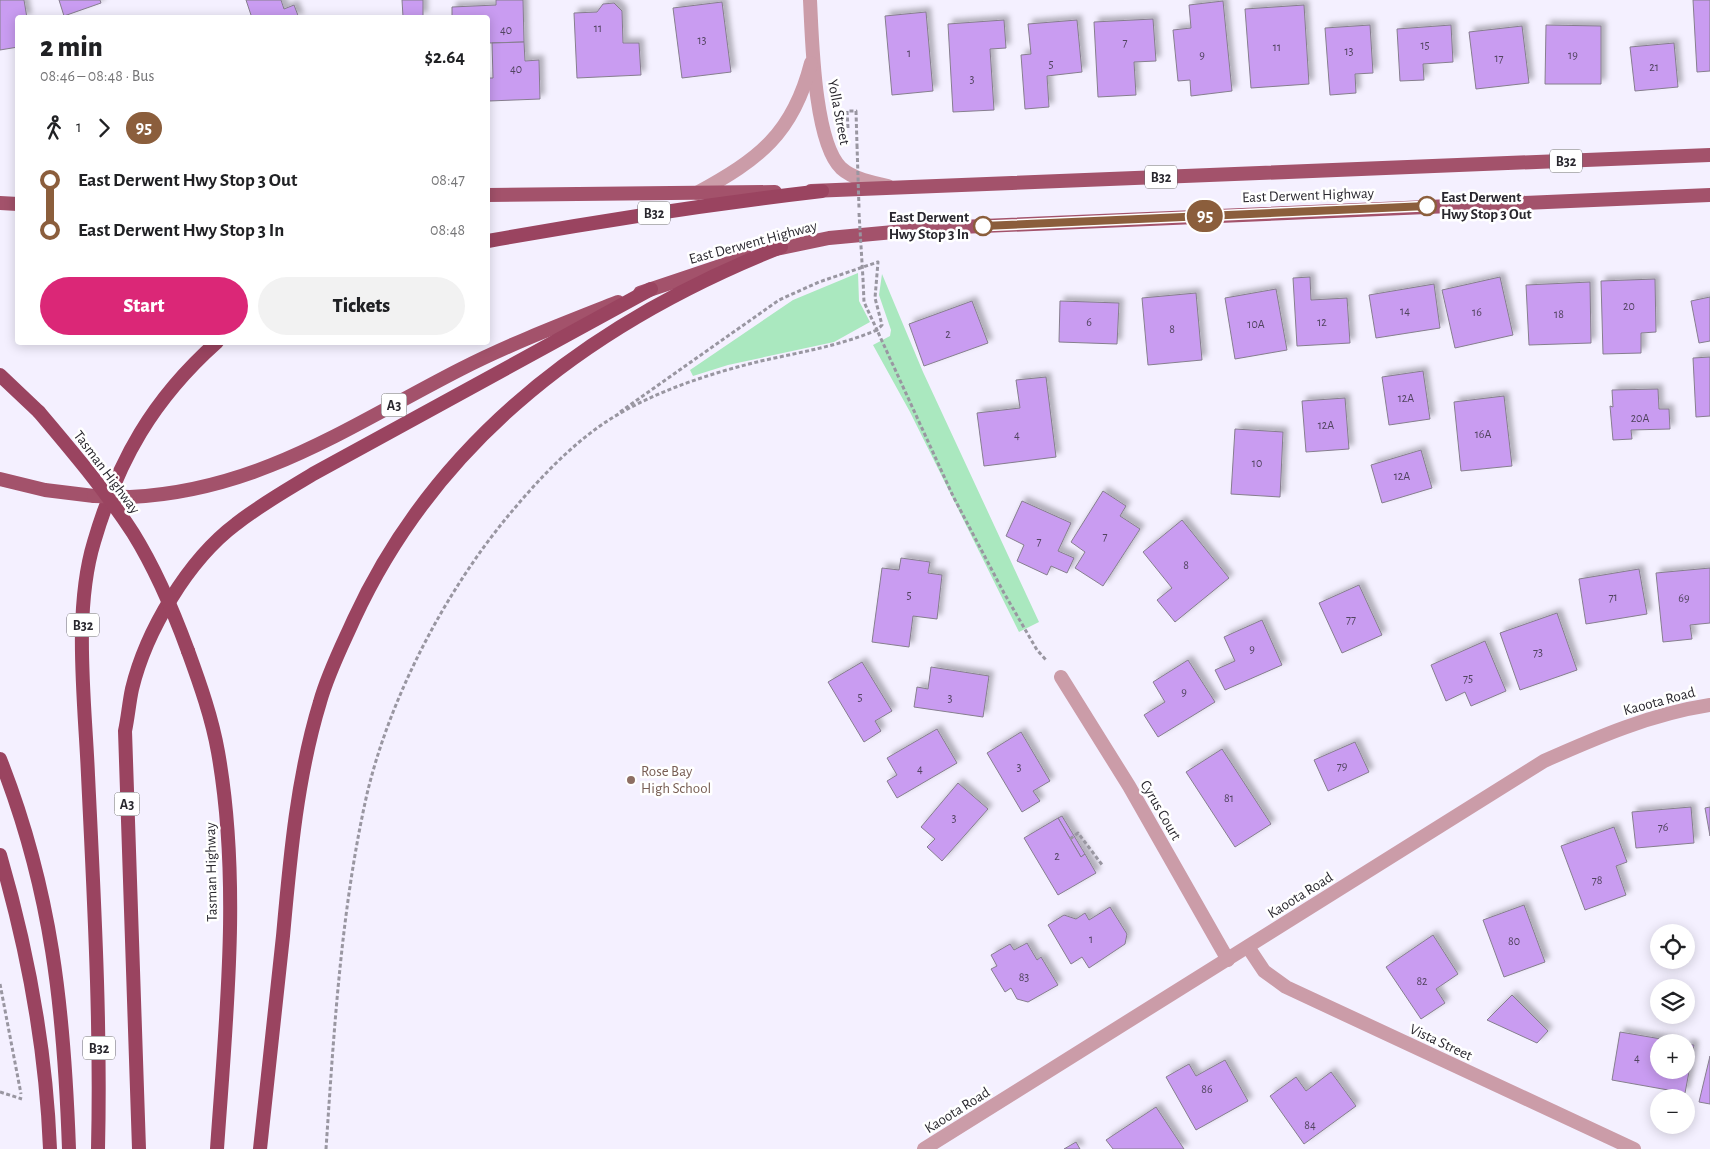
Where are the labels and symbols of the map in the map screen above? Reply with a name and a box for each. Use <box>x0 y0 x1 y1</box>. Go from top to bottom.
house number: 11 <box>594 22 602 34</box>
house number: 40 <box>500 24 512 36</box>
house number: 13 <box>697 34 707 46</box>
house number: 7 <box>1122 36 1128 48</box>
house number: 15 <box>1420 39 1430 51</box>
house number: 11 <box>1273 41 1281 53</box>
house number: 13 <box>1344 45 1354 57</box>
house number: 1 <box>907 47 911 59</box>
house number: 9 <box>1199 49 1205 61</box>
house number: 19 <box>1568 49 1578 61</box>
house number: 17 <box>1494 52 1504 64</box>
house number: 5 <box>1048 58 1054 70</box>
house number: 21 <box>1649 61 1659 73</box>
house number: 40 <box>510 63 522 75</box>
house number: 3 <box>970 73 975 85</box>
street label: Yolla Street <box>825 78 852 146</box>
road number: B32 <box>1550 150 1582 172</box>
road number: B32 <box>1145 166 1177 188</box>
street label: East Derwent Highway <box>1242 186 1375 205</box>
place label: East Derwent Hwy Stop 3 Out <box>1441 190 1532 222</box>
marker: East Derwent Hwy Stop 3 Out <box>1417 196 1437 216</box>
line badge: 95 <box>1182 200 1228 232</box>
road number: B32 <box>638 202 670 224</box>
place label: East Derwent Hwy Stop 3 In <box>889 210 969 242</box>
marker: East Derwent Hwy Stop 3 In <box>973 216 993 236</box>
street label: East Derwent Highway <box>688 218 819 267</box>
house number: 20 <box>1623 300 1635 312</box>
house number: 14 <box>1400 305 1410 317</box>
house number: 16 <box>1472 306 1482 318</box>
house number: 18 <box>1554 308 1564 320</box>
house number: 6 <box>1086 316 1092 328</box>
house number: 12 <box>1317 316 1327 328</box>
house number: 10A <box>1247 318 1265 330</box>
house number: 8 <box>1169 323 1175 335</box>
house number: 2 <box>945 328 951 340</box>
house number: 12A <box>1398 392 1414 404</box>
road number: A3 <box>382 394 406 416</box>
house number: 20A <box>1631 412 1649 424</box>
house number: 12A <box>1318 419 1334 431</box>
street label: Tasman Highway <box>71 428 143 517</box>
house number: 16A <box>1475 428 1491 440</box>
house number: 4 <box>1014 429 1020 441</box>
house number: 10 <box>1252 457 1262 469</box>
house number: 12A <box>1394 470 1410 482</box>
house number: 7 <box>1102 530 1108 542</box>
house number: 7 <box>1036 535 1042 547</box>
house number: 8 <box>1183 559 1189 571</box>
house number: 5 <box>906 589 912 601</box>
house number: 71 <box>1608 591 1618 603</box>
house number: 69 <box>1678 592 1690 604</box>
house number: 77 <box>1346 613 1356 625</box>
road number: B32 <box>67 614 99 636</box>
house number: 9 <box>1249 643 1255 655</box>
house number: 73 <box>1533 646 1543 658</box>
house number: 75 <box>1463 672 1473 684</box>
street label: Kaoota Road <box>1622 685 1697 718</box>
house number: 9 <box>1181 686 1187 698</box>
house number: 5 <box>857 691 863 703</box>
house number: 3 <box>948 692 953 704</box>
house number: 79 <box>1337 760 1348 772</box>
house number: 3 <box>1017 761 1022 773</box>
house number: 4 <box>917 763 923 775</box>
place label: Rose Bay High School <box>641 764 711 796</box>
marker: Rose Bay High School <box>625 774 637 786</box>
street label: Cyrus Court <box>1137 778 1184 843</box>
road number: A3 <box>114 792 140 816</box>
house number: 81 <box>1224 792 1234 804</box>
house number: 3 <box>952 812 957 824</box>
street label: Tasman Highway <box>203 821 220 922</box>
house number: 76 <box>1658 821 1669 833</box>
house number: 2 <box>1054 850 1060 862</box>
street label: Kaoota Road <box>1265 869 1336 921</box>
house number: 78 <box>1592 874 1603 886</box>
house number: 1 <box>1089 933 1093 945</box>
house number: 80 <box>1508 935 1520 947</box>
house number: 83 <box>1019 971 1029 983</box>
house number: 82 <box>1416 975 1428 987</box>
street label: Vista Street <box>1407 1021 1475 1064</box>
road number: B32 <box>83 1036 115 1060</box>
house number: 4 <box>1634 1052 1640 1064</box>
house number: 86 <box>1201 1083 1213 1095</box>
street label: Kaoota Road <box>922 1084 993 1136</box>
house number: 84 <box>1304 1119 1316 1131</box>

